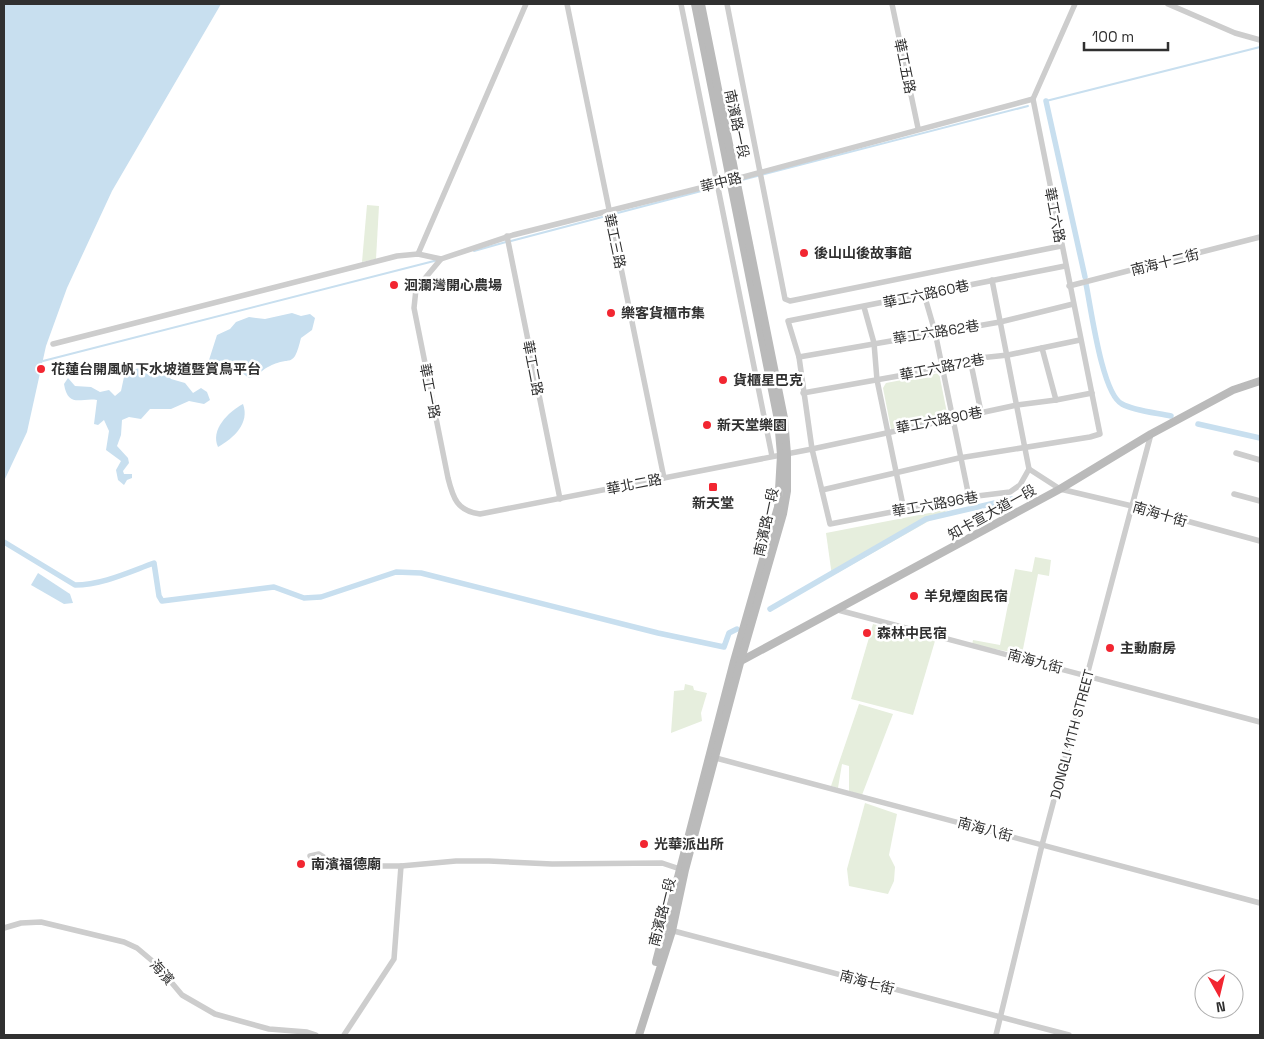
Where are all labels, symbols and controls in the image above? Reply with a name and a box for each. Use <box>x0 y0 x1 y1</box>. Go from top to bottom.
scale bar <box>1084 20 1168 52</box>
text: 100 m <box>1092 27 1134 46</box>
street label: 華工五路 <box>890 37 920 95</box>
street label: 南濱路一段 <box>721 88 753 160</box>
street label: 華中路 <box>698 168 744 196</box>
street label: 華工六路 <box>1041 186 1069 244</box>
street label: 華工三路 <box>600 212 630 270</box>
place label: 後山山後故事館 <box>814 244 912 262</box>
street label: 南海十二街 <box>1129 245 1201 279</box>
marker: 後山山後故事館 <box>798 247 810 259</box>
place label: 洄瀾灣開心農場 <box>404 276 502 294</box>
street label: 華工六路60巷 <box>881 276 971 312</box>
marker: 洄瀾灣開心農場 <box>388 279 400 291</box>
place label: 樂客貨櫃市集 <box>621 304 705 322</box>
marker: 樂客貨櫃市集 <box>605 307 617 319</box>
street label: 華工六路62巷 <box>892 316 980 348</box>
street label: 華工二路 <box>519 339 547 397</box>
street label: 華工六路72巷 <box>898 350 986 384</box>
place label: 花蓮台開風帆下水坡道暨賞鳥平台 <box>51 360 261 378</box>
street label: 華工一路 <box>416 362 444 420</box>
marker: 花蓮台開風帆下水坡道暨賞鳥平台 <box>35 363 47 375</box>
place label: 貨櫃星巴克 <box>733 371 803 389</box>
marker: 貨櫃星巴克 <box>717 374 729 386</box>
street label: 華工六路90巷 <box>894 403 984 437</box>
place label: 新天堂樂園 <box>717 416 787 434</box>
marker: 新天堂樂園 <box>701 419 713 431</box>
street label: 華北二路 <box>605 470 663 498</box>
street label: 知卡宣大道一段 <box>945 480 1039 544</box>
marker: 新天堂 <box>707 481 719 493</box>
street label: 南濱路一段 <box>750 486 782 558</box>
street label: 華工六路96巷 <box>891 488 979 520</box>
place label: 新天堂 <box>692 494 734 512</box>
street label: 南海十街 <box>1131 498 1189 530</box>
place label: 羊兒煙囪民宿 <box>924 587 1008 605</box>
marker: 羊兒煙囪民宿 <box>908 590 920 602</box>
place label: 森林中民宿 <box>877 624 947 642</box>
marker: 森林中民宿 <box>861 627 873 639</box>
place label: 主動廚房 <box>1120 639 1176 657</box>
marker: 主動廚房 <box>1104 642 1116 654</box>
street label: 南海九街 <box>1006 645 1064 677</box>
street label: DONGLI 11TH STREET <box>1046 667 1098 801</box>
street label: 南海八街 <box>956 813 1014 845</box>
place label: 光華派出所 <box>654 835 724 853</box>
marker: 光華派出所 <box>638 838 650 850</box>
place label: 南濱福德廟 <box>311 855 381 873</box>
marker: 南濱福德廟 <box>295 858 307 870</box>
street label: 南濱路一段 <box>645 876 679 948</box>
street label: 海濱 <box>146 956 178 988</box>
street label: 南海七街 <box>838 966 896 998</box>
north arrow <box>1194 969 1244 1019</box>
text: N <box>1215 997 1227 1016</box>

